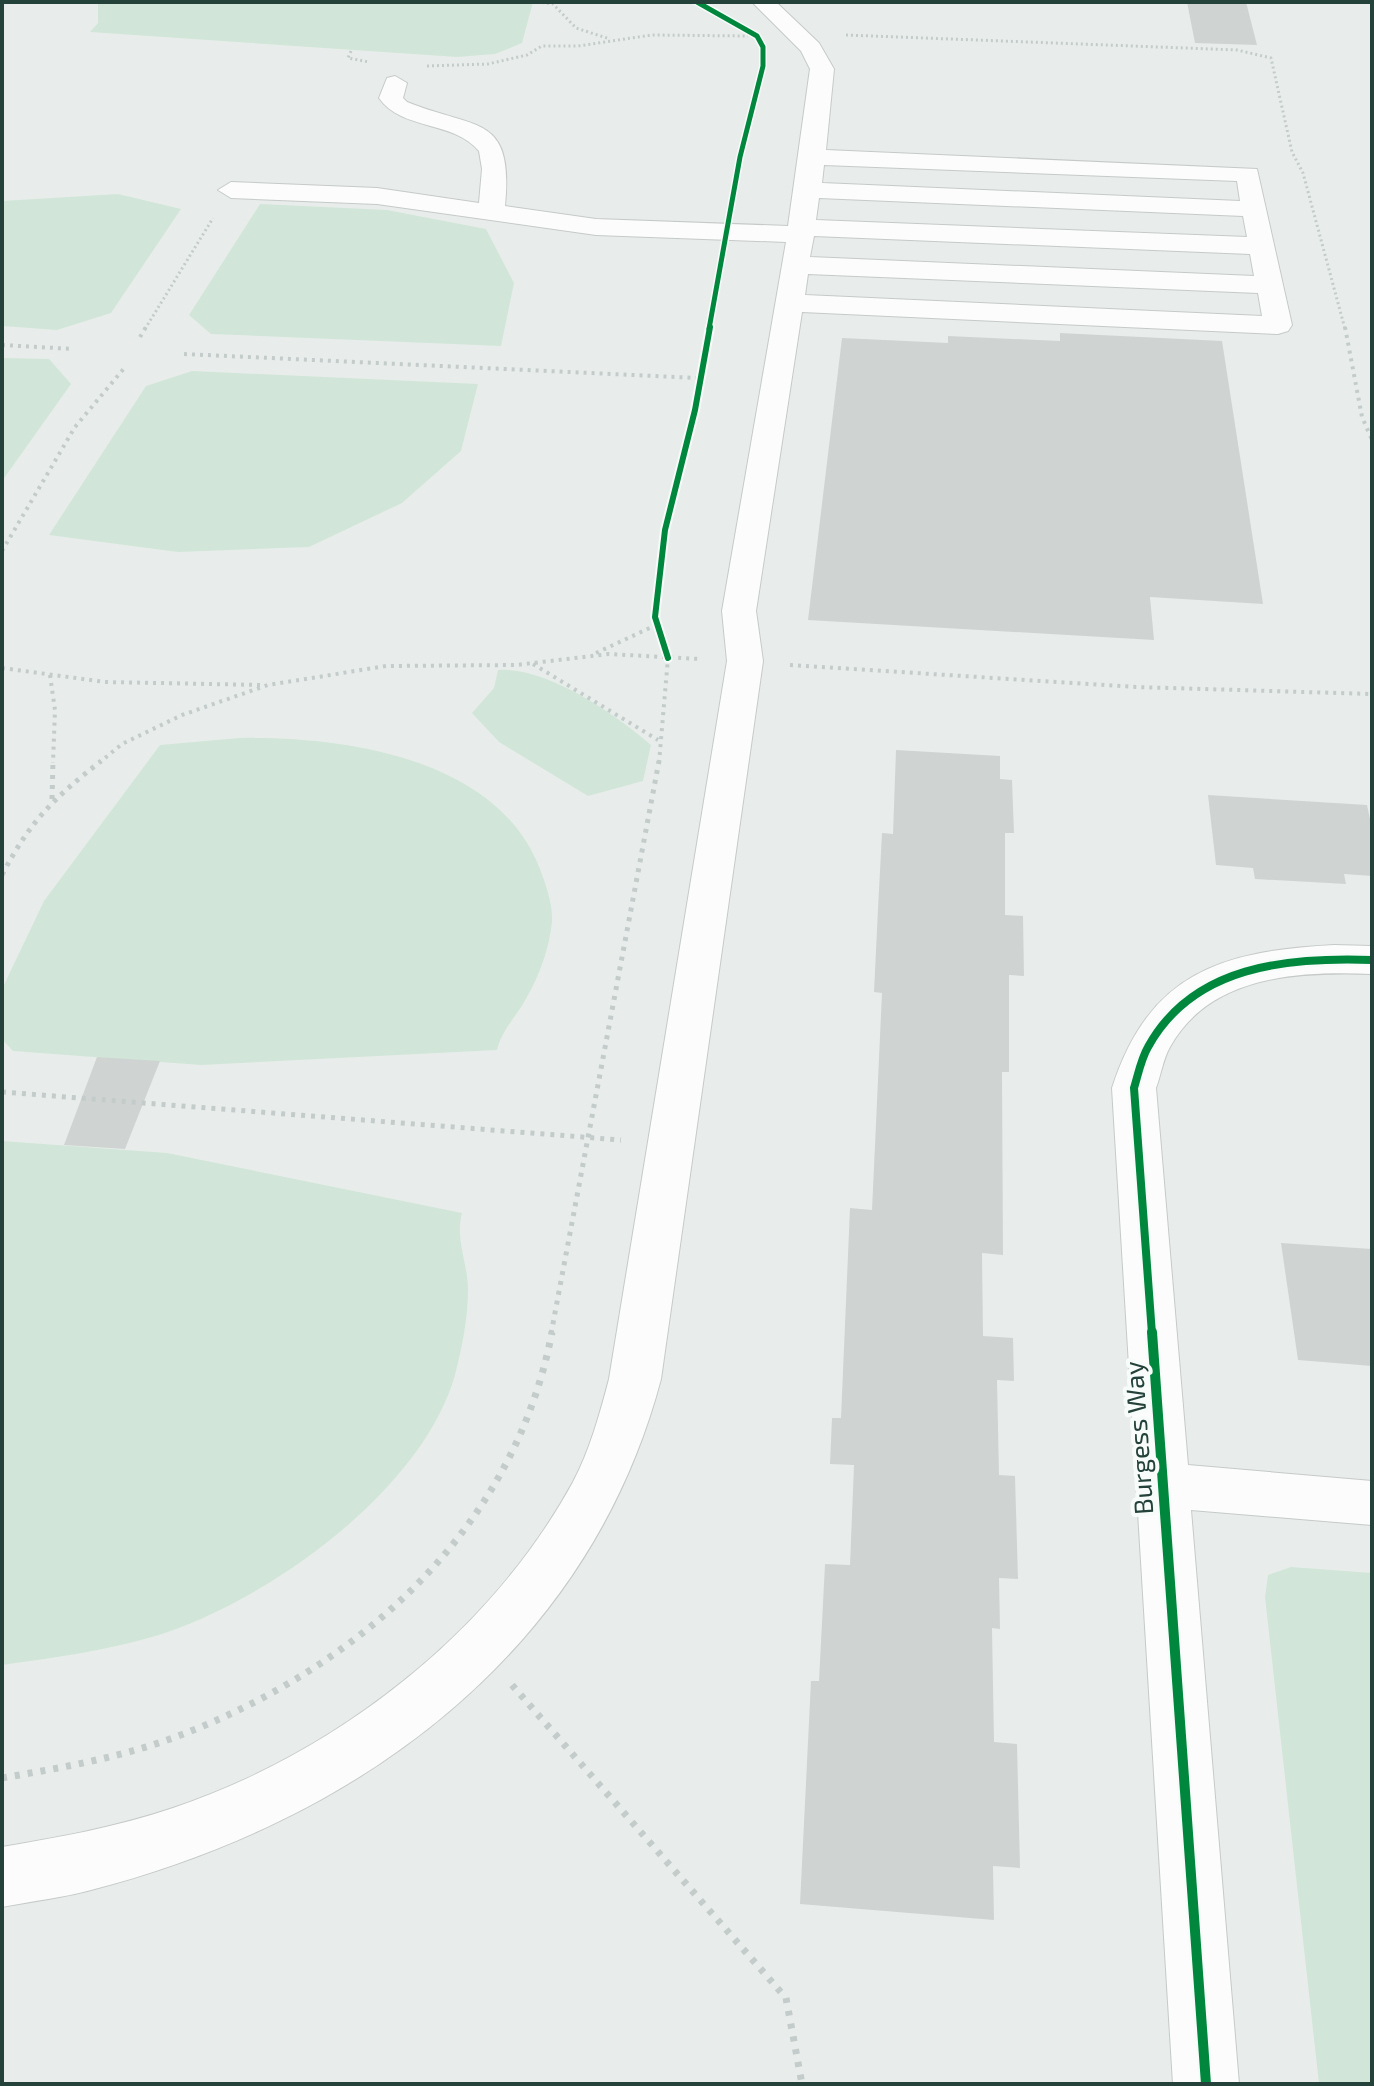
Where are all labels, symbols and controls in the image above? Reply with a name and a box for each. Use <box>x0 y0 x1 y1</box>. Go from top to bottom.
street label: Burgess Way <box>1117 1360 1158 1516</box>

